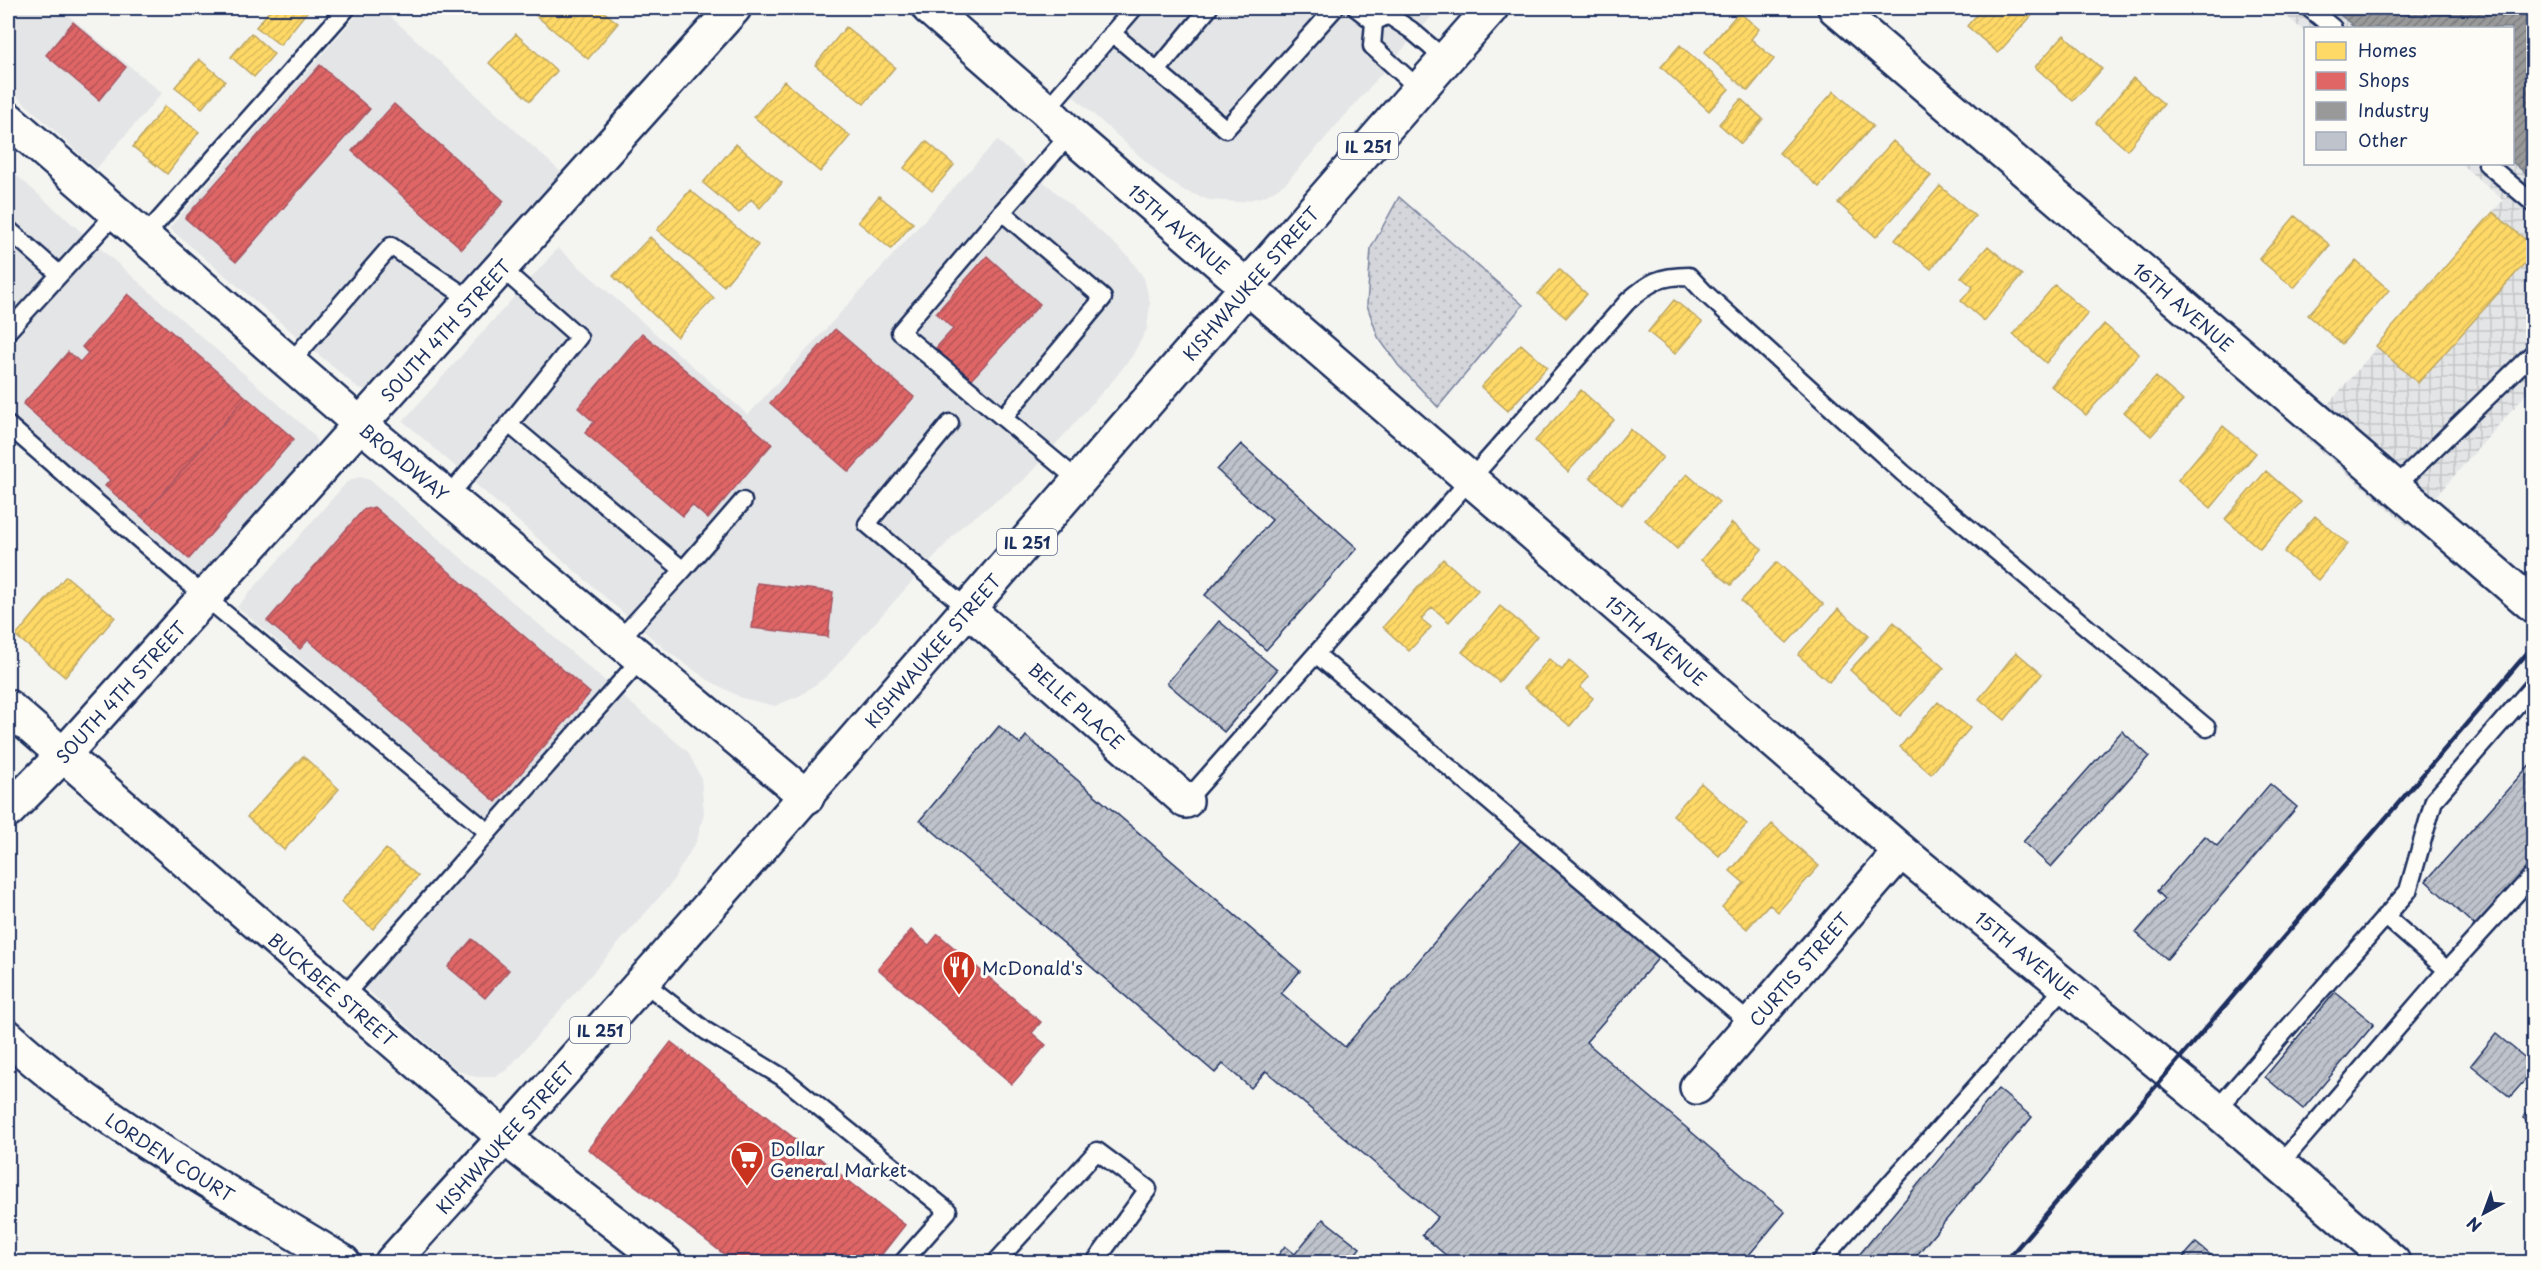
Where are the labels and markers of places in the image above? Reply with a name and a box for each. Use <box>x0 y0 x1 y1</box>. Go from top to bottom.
restaurant icon: McDonald's <box>941 949 977 996</box>
place label: McDonald's <box>982 954 1083 981</box>
place label: Dollar General Market <box>770 1135 907 1183</box>
supermarket icon: Dollar General Market <box>729 1140 765 1187</box>

